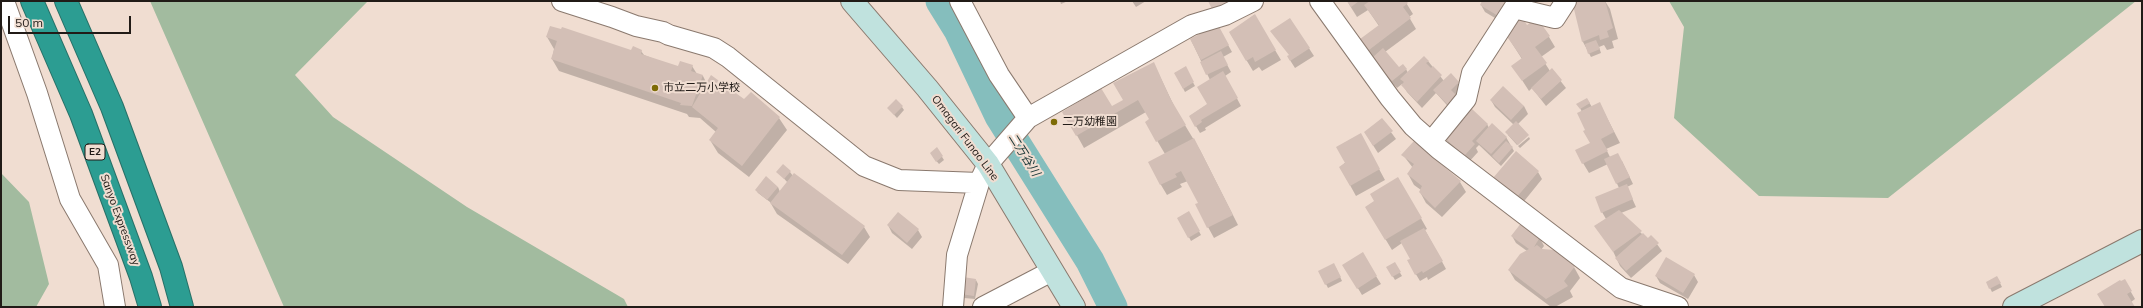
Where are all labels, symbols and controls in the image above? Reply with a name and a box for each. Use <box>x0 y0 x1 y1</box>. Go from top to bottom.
scale bar <box>10 8 133 34</box>
text: 50 m <box>15 15 43 30</box>
place label: 市立二万小学校 <box>663 81 740 95</box>
marker: 市立二万小学校 <box>650 83 660 93</box>
street label: Omagari Funao Line <box>929 93 1001 183</box>
place label: 二万幼稚園 <box>1062 115 1117 129</box>
marker: 二万幼稚園 <box>1049 117 1059 127</box>
water label: 二万谷川 <box>1005 131 1043 179</box>
road number: E2 <box>85 144 105 160</box>
street label: Sanyo Expressway <box>97 173 143 267</box>

